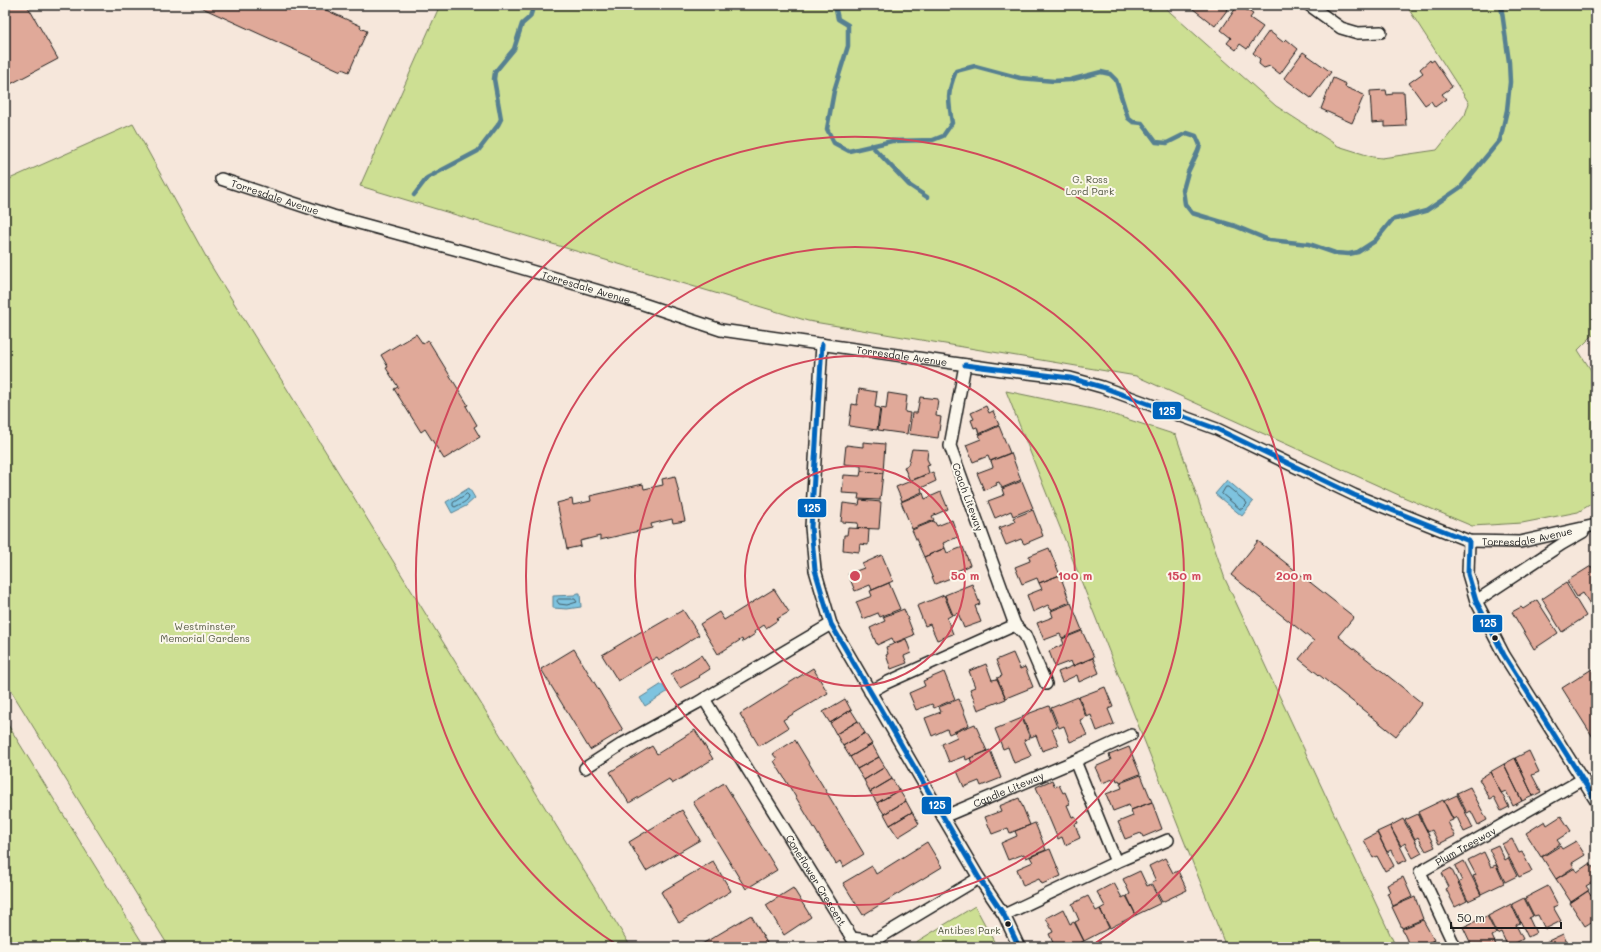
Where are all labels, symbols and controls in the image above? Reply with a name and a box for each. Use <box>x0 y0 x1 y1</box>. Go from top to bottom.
park label: G. Ross Lord Park <box>1066 172 1114 198</box>
street label: Torresdale Avenue <box>229 176 321 218</box>
street label: Torresdale Avenue <box>540 268 632 307</box>
street label: Torresdale Avenue <box>855 342 948 369</box>
line badge: 125 <box>1152 401 1182 420</box>
text: 125 <box>1158 403 1176 418</box>
street label: Coach Liteway <box>949 461 987 533</box>
line badge: 125 <box>797 498 827 518</box>
text: 125 <box>803 500 821 515</box>
street label: Torresdale Avenue <box>1482 523 1574 549</box>
text: 50 m <box>951 567 979 583</box>
text: 100 m <box>1058 567 1092 583</box>
text: 150 m <box>1167 567 1201 583</box>
text: 200 m <box>1276 567 1312 583</box>
centre of rings <box>848 569 862 583</box>
line badge: 125 <box>1472 614 1503 633</box>
text: 125 <box>1479 615 1497 630</box>
park label: Westminster Memorial Gardens <box>160 619 250 645</box>
unlabelled marker <box>1490 633 1500 643</box>
street label: Candle Liteway <box>971 768 1046 810</box>
line badge: 125 <box>921 796 952 815</box>
text: 125 <box>928 797 946 812</box>
street label: Plum Treeway <box>1433 823 1498 869</box>
street label: Coneflower Crescent <box>783 832 850 928</box>
scale bar <box>1451 904 1561 930</box>
text: 50 m <box>1457 909 1485 925</box>
unlabelled marker <box>1003 919 1013 929</box>
park label: Antibes Park <box>937 923 1001 937</box>

